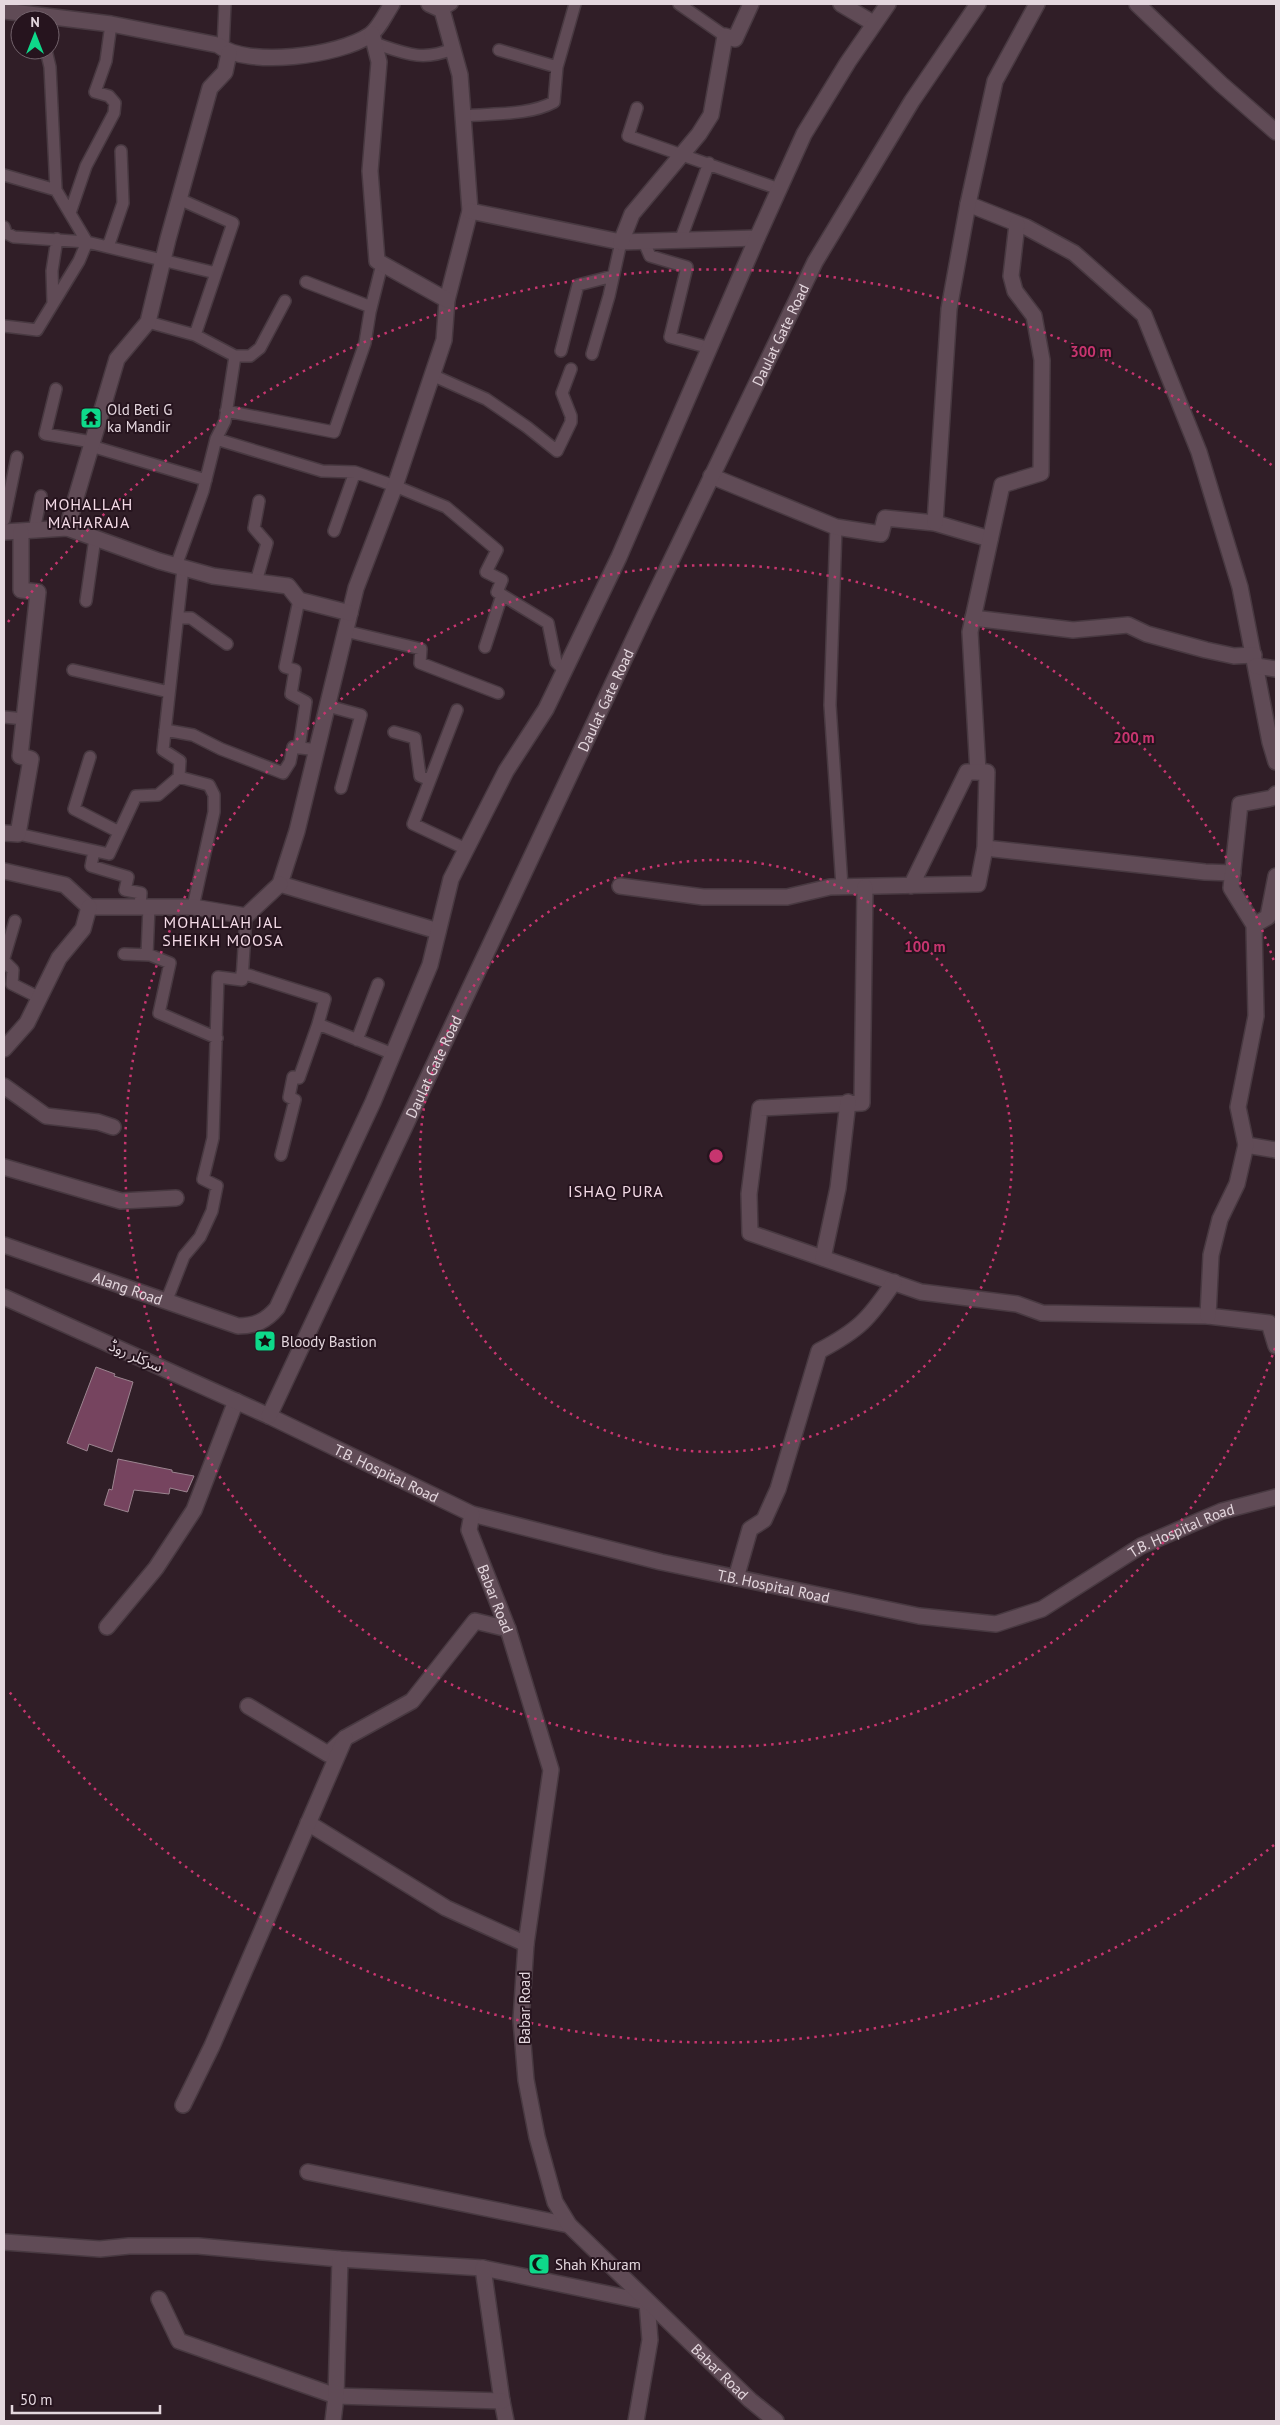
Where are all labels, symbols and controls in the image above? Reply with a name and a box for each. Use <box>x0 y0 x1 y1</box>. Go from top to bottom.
north arrow <box>10 10 60 60</box>
text: N <box>30 13 40 31</box>
street label: Daulat Gate Road <box>747 280 813 389</box>
text: 300 m <box>1070 342 1112 361</box>
place label: Old Beti G ka Mandir <box>107 400 172 436</box>
temple icon: Old Beti G ka Mandir <box>79 406 103 430</box>
district label: MOHALLAH MAHARAJA <box>45 494 133 532</box>
street label: Daulat Gate Road <box>573 646 637 754</box>
text: 200 m <box>1113 728 1155 747</box>
district label: MOHALLAH JAL SHEIKH MOOSA <box>162 912 284 950</box>
text: 100 m <box>904 937 946 956</box>
street label: Daulat Gate Road <box>401 1012 465 1121</box>
centre of rings <box>707 1147 725 1165</box>
district label: ISHAQ PURA <box>568 1181 664 1201</box>
street label: Alang Road <box>90 1267 165 1309</box>
place icon: Bloody Bastion <box>253 1329 277 1353</box>
place label: Bloody Bastion <box>281 1332 377 1351</box>
street label: سرکلر روڈ <box>106 1336 166 1376</box>
street label: T.B. Hospital Road <box>331 1439 442 1506</box>
street label: T.B. Hospital Road <box>1124 1499 1236 1561</box>
street label: Babar Road <box>474 1561 518 1636</box>
street label: T.B. Hospital Road <box>716 1565 831 1607</box>
street label: Babar Road <box>515 1972 534 2044</box>
mosque icon: Shah Khuram <box>527 2252 551 2276</box>
place label: Shah Khuram <box>555 2255 641 2274</box>
street label: Babar Road <box>687 2339 753 2403</box>
scale bar <box>12 2382 160 2414</box>
text: 50 m <box>20 2390 53 2409</box>

